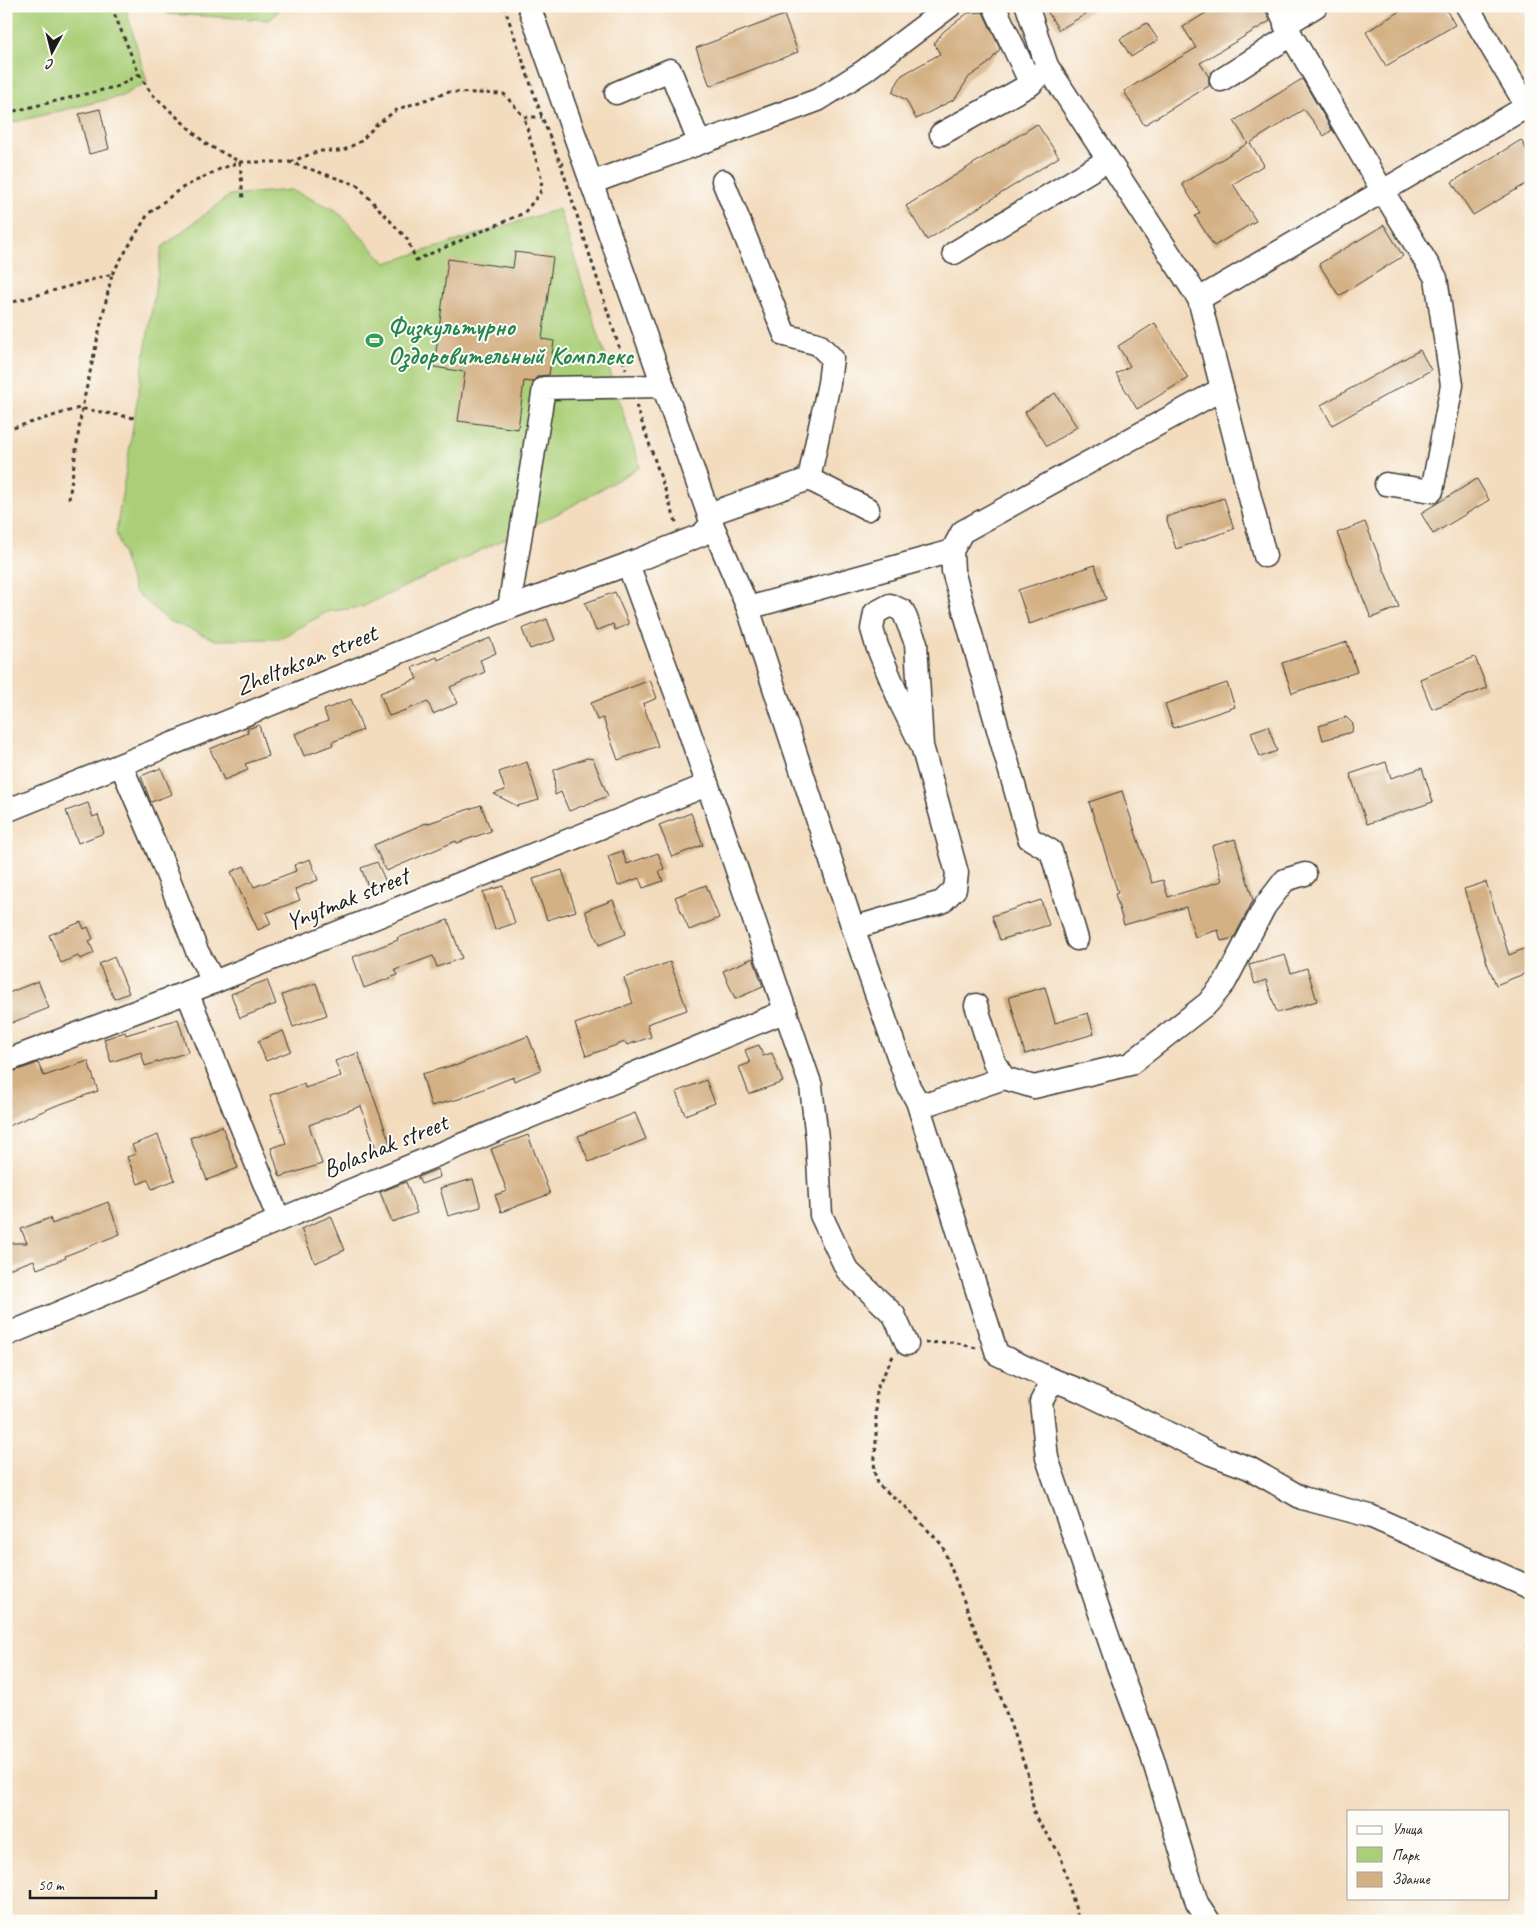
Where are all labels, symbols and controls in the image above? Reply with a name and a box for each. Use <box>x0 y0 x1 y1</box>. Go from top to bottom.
north arrow <box>28 28 78 78</box>
text: С <box>44 55 55 73</box>
place label: Физкультурно Оздоровительный Комплекс <box>388 311 635 372</box>
sports icon: Физкультурно Оздоровительный Комплекс <box>364 331 384 351</box>
street label: Zheltoksan street <box>231 616 384 703</box>
street label: Ynytmak street <box>281 859 417 938</box>
street label: Bolashak street <box>318 1105 455 1186</box>
legend <box>1347 1810 1510 1900</box>
text: Улица <box>1392 1820 1423 1839</box>
text: Парк <box>1392 1846 1420 1865</box>
scale bar <box>30 1867 156 1899</box>
text: Здание <box>1392 1870 1431 1889</box>
text: 50 m <box>38 1876 65 1895</box>

